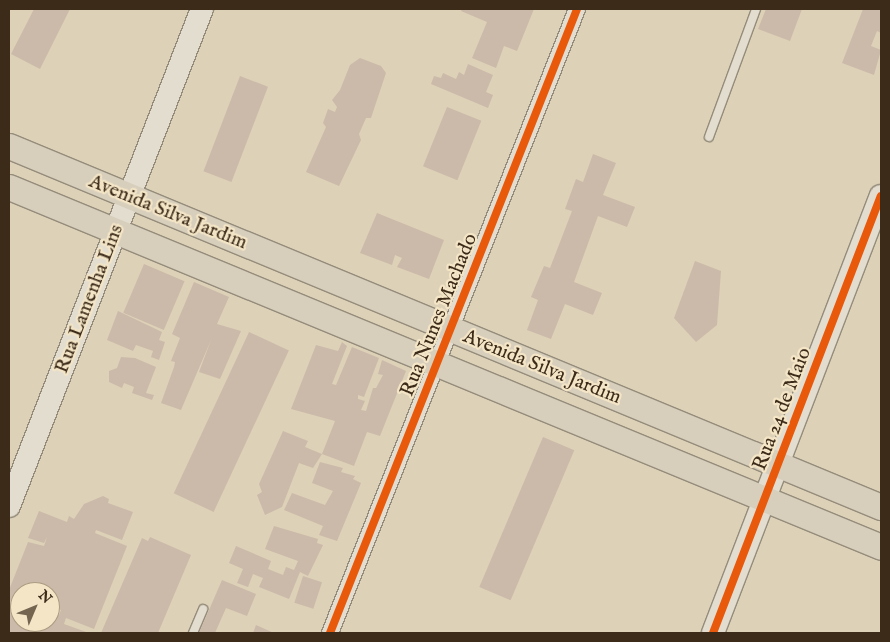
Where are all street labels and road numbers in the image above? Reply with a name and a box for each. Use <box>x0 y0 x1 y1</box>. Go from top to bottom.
street label: Avenida Silva Jardim <box>85 169 251 255</box>
street label: Rua Lamenha Lins <box>50 221 128 377</box>
street label: Rua Nunes Machado <box>395 230 483 400</box>
street label: Avenida Silva Jardim <box>459 324 625 410</box>
street label: Rua 24 de Maio <box>748 344 816 474</box>

